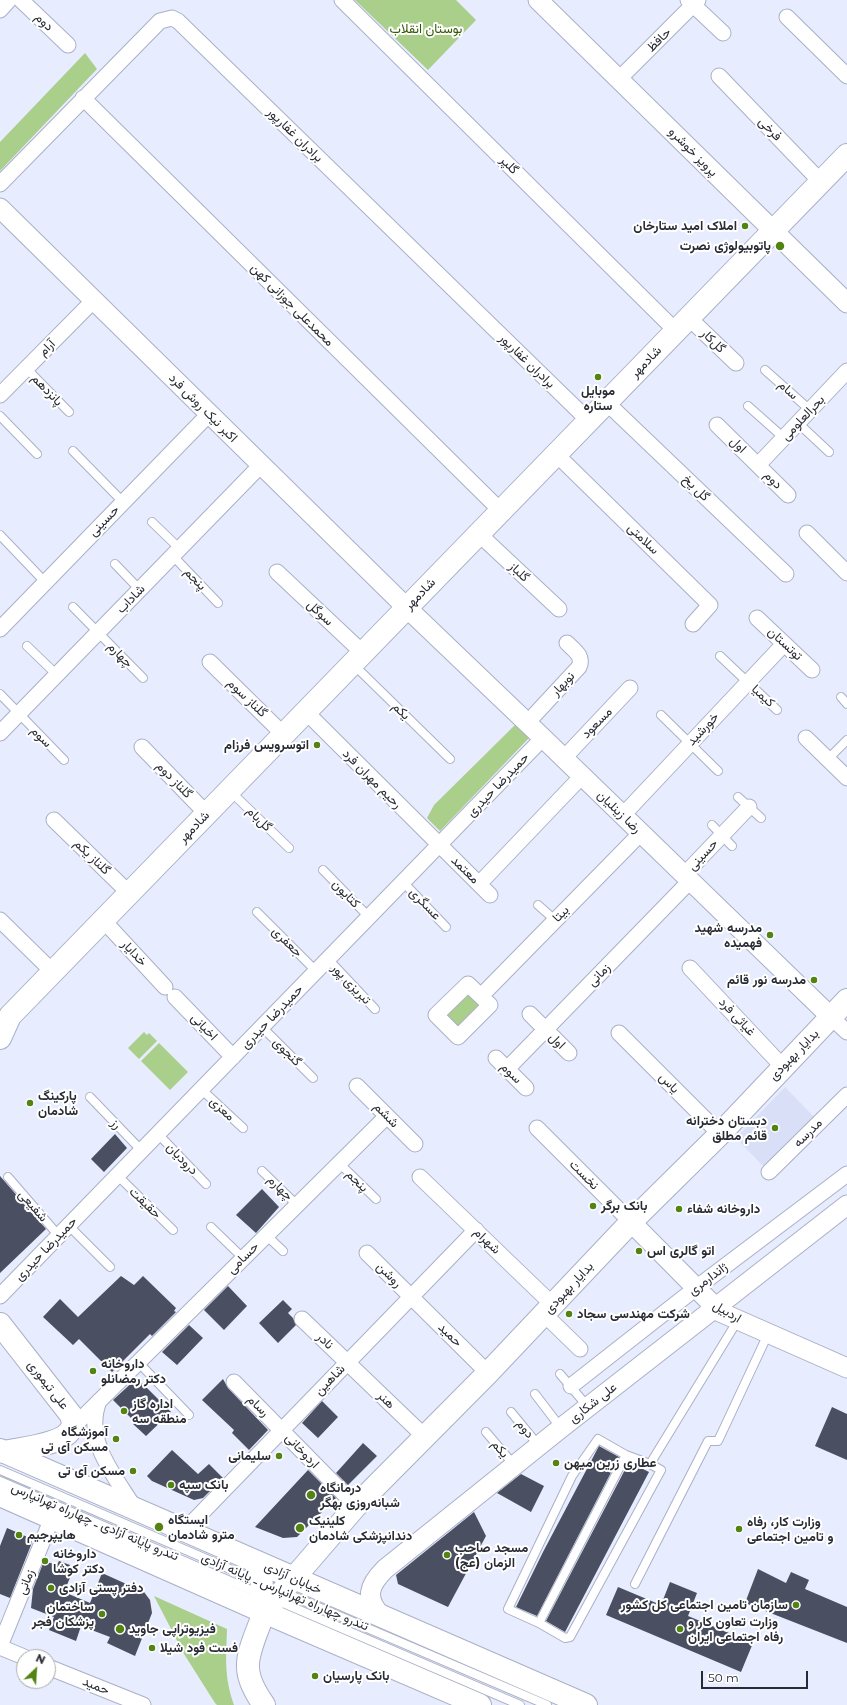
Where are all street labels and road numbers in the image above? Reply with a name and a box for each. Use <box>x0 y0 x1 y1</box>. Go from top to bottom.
street label: دوم <box>31 10 57 34</box>
street label: حافظ <box>644 25 674 55</box>
street label: برادران غفارپور <box>264 104 326 166</box>
street label: فرخی <box>755 114 785 144</box>
street label: پرویز خوشرو <box>665 124 721 180</box>
street label: گلپر <box>496 152 522 178</box>
street label: محمدعلی جوزانی کهن <box>247 260 337 350</box>
street label: گل‌کار <box>697 326 729 356</box>
street label: برادران غفارپور <box>496 330 558 392</box>
street label: آرام <box>35 336 59 360</box>
street label: شادمهر <box>627 343 665 381</box>
street label: اکبر نیک روش فرد <box>165 370 241 446</box>
street label: پانزدهم <box>28 371 66 409</box>
street label: سام <box>775 377 801 403</box>
street label: بحرالعلومی <box>778 392 828 444</box>
street label: اول <box>726 433 750 457</box>
street label: دوم <box>761 468 785 492</box>
street label: گل یخ <box>679 471 713 505</box>
street label: حسینی <box>85 502 123 540</box>
street label: سلامتی <box>624 520 662 558</box>
street label: گلباز <box>506 559 532 585</box>
street label: پنجم <box>181 564 209 594</box>
street label: شادمهر <box>401 575 439 613</box>
street label: شاداب <box>113 581 149 617</box>
street label: سوگل <box>304 597 336 629</box>
street label: توتستان <box>764 624 806 664</box>
street label: چهارم <box>104 639 136 671</box>
street label: نوبهار <box>548 669 578 699</box>
street label: گلناز سوم <box>224 675 270 721</box>
street label: کیمیا <box>748 681 778 711</box>
street label: یکم <box>389 699 413 723</box>
street label: مسعود <box>578 704 616 742</box>
street label: خورشید <box>684 709 722 749</box>
street label: سوم <box>27 723 55 751</box>
street label: رحیم مهران فرد <box>339 746 405 812</box>
street label: حمیدرضا حیدری <box>464 750 532 820</box>
street label: گلناز دوم <box>153 758 195 802</box>
street label: رضا زینلیان <box>594 787 644 837</box>
street label: گل‌بام <box>243 803 275 835</box>
street label: شادمهر <box>175 808 213 846</box>
street label: گلناز یکم <box>71 836 113 878</box>
street label: حسینی <box>685 836 721 874</box>
street label: معتمد <box>448 853 482 887</box>
street label: کتایون <box>329 877 363 911</box>
street label: عسگری <box>406 885 444 923</box>
street label: بیتا <box>550 902 572 926</box>
street label: جعفری <box>268 923 306 961</box>
street label: خدایار <box>118 937 150 969</box>
street label: تبریزی‌ پور <box>328 960 374 1008</box>
street label: زمانی <box>584 960 614 990</box>
street label: حمیدرضا حیدری <box>238 982 306 1052</box>
street label: غیاثی فرد <box>715 995 759 1039</box>
street label: اخیانی <box>187 1010 221 1044</box>
street label: بدایار بهبودی <box>766 1026 822 1084</box>
street label: اول <box>545 1029 569 1053</box>
street label: گنجوی <box>269 1034 305 1070</box>
street label: سوم <box>497 1059 525 1087</box>
street label: یاس <box>655 1069 683 1097</box>
street label: معزی <box>206 1094 238 1124</box>
street label: ششم <box>370 1099 402 1131</box>
street label: رز <box>107 1115 125 1133</box>
street label: مدرسه <box>790 1115 826 1151</box>
street label: درودیان <box>163 1140 201 1178</box>
street label: نخست <box>566 1157 602 1193</box>
street label: پنجم <box>342 1166 372 1196</box>
street label: چهارم <box>264 1172 296 1204</box>
street label: حقیقت <box>126 1184 164 1222</box>
street label: شفیعی <box>15 1187 51 1225</box>
street label: حمیدرضا حیدری <box>12 1214 80 1284</box>
street label: شهرام <box>470 1224 504 1258</box>
street label: حسامی <box>224 1239 262 1277</box>
street label: روشن <box>373 1259 405 1291</box>
street label: بدایار بهبودی <box>541 1259 597 1317</box>
street label: ژاندارمری <box>685 1259 731 1299</box>
street label: اردبیل <box>710 1297 744 1327</box>
street label: حمید <box>435 1320 465 1350</box>
street label: نادر <box>313 1329 337 1353</box>
street label: علی تیموری <box>24 1357 72 1413</box>
street label: شاهین <box>311 1361 349 1399</box>
street label: علی شکاری <box>566 1379 620 1427</box>
street label: هنر <box>374 1388 398 1412</box>
street label: رسام <box>244 1392 272 1420</box>
street label: دوم <box>513 1416 537 1442</box>
street label: اردوخانی <box>282 1430 322 1472</box>
street label: یکم <box>488 1437 512 1461</box>
street label: تندرو پایانه آزادی ـ چهارراه تهرانپارس <box>9 1480 181 1564</box>
street label: تندرو چهارراه تهرانپارس ـ پایانه آزادی <box>199 1550 371 1634</box>
street label: خیابان آزادی <box>262 1558 324 1598</box>
street label: زمانی <box>14 1567 38 1597</box>
street label: حمید <box>80 1674 112 1698</box>

